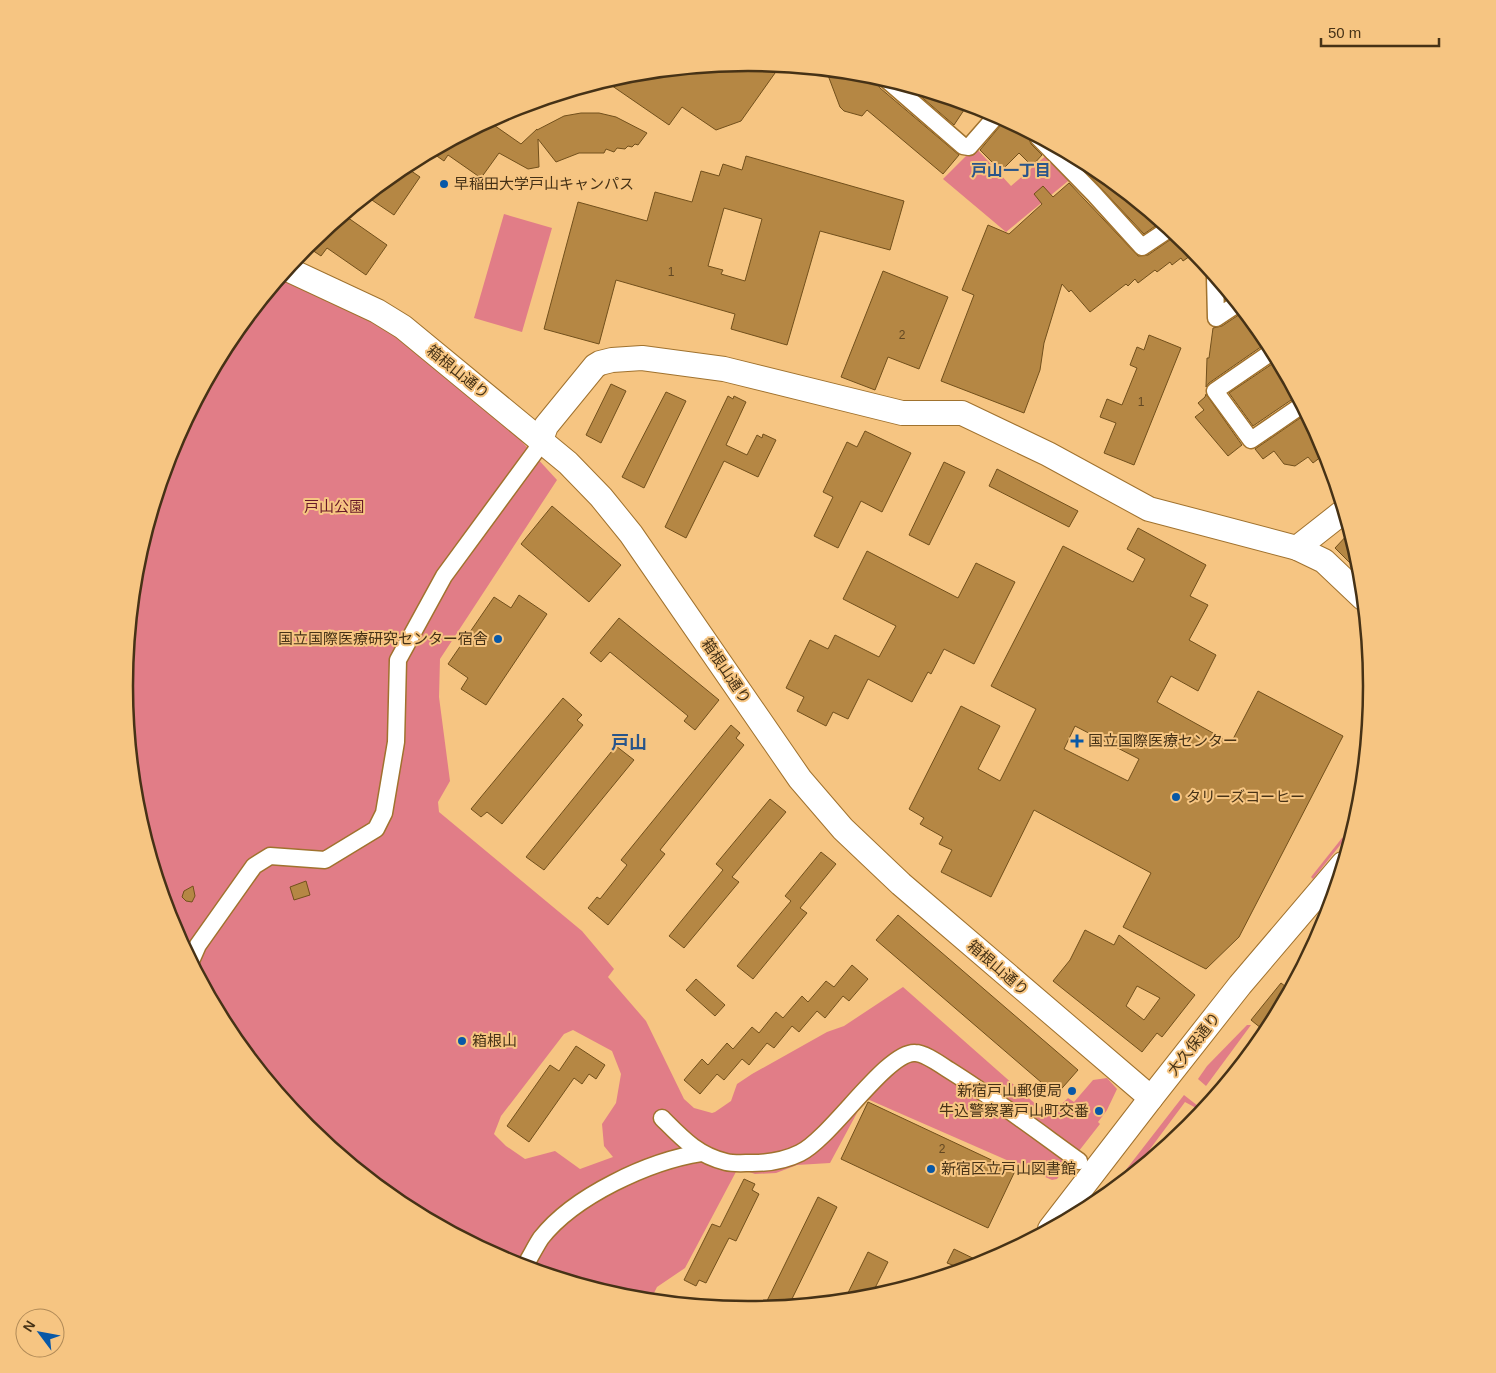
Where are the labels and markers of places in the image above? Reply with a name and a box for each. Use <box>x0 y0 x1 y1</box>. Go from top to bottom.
place label: 早稲田大学戸山キャンパス <box>454 175 634 192</box>
marker: 早稲田大学戸山キャンパス <box>438 178 450 190</box>
place label: 国立国際医療研究センター宿舎 <box>278 630 488 647</box>
marker: 国立国際医療研究センター宿舎 <box>492 633 504 645</box>
place label: 国立国際医療センター <box>1088 732 1238 749</box>
marker: 国立国際医療センター <box>1070 734 1084 748</box>
place label: タリーズコーヒー <box>1186 788 1305 805</box>
marker: タリーズコーヒー <box>1170 791 1182 803</box>
place label: 箱根山 <box>472 1032 517 1049</box>
marker: 箱根山 <box>456 1035 468 1047</box>
place label: 新宿戸山郵便局 <box>957 1082 1062 1099</box>
marker: 新宿戸山郵便局 <box>1066 1085 1078 1097</box>
place label: 牛込警察署戸山町交番 <box>939 1102 1089 1119</box>
marker: 牛込警察署戸山町交番 <box>1093 1105 1105 1117</box>
place label: 新宿区立戸山図書館 <box>941 1160 1076 1177</box>
marker: 新宿区立戸山図書館 <box>925 1163 937 1175</box>

